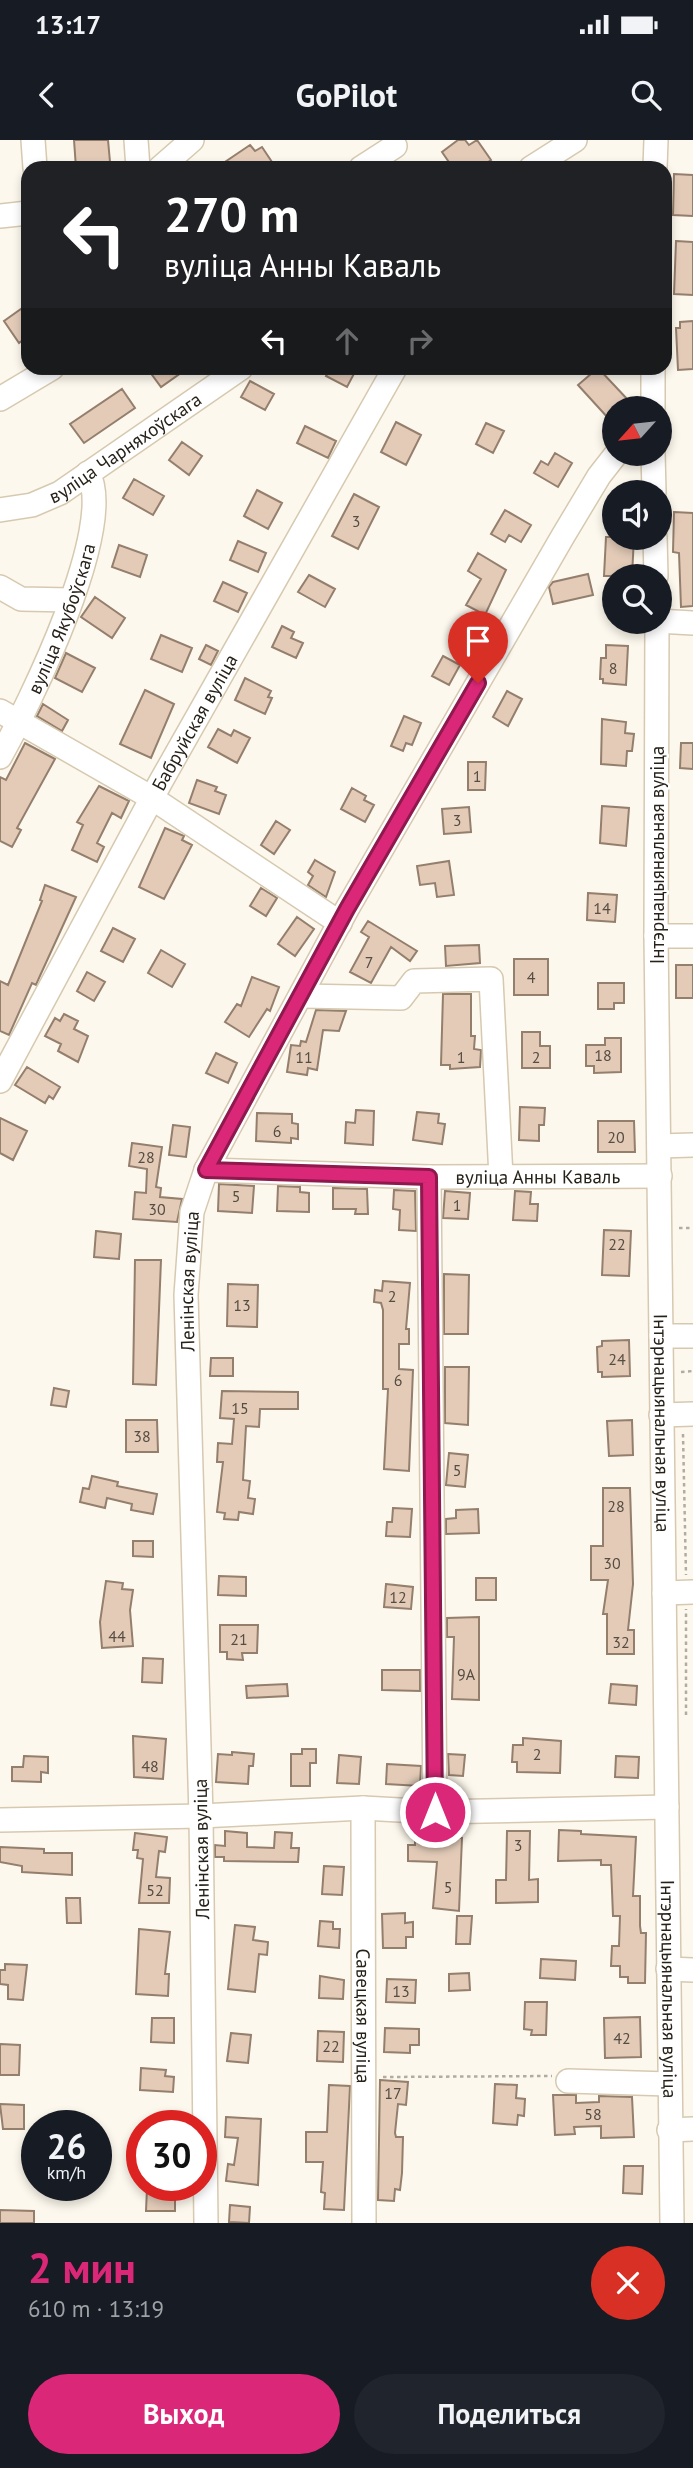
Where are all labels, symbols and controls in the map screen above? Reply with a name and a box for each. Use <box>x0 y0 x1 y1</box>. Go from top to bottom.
text: 13:17 <box>35 8 101 41</box>
text: GoPilot <box>296 74 397 116</box>
icon: back <box>28 76 66 114</box>
icon: search <box>627 76 665 114</box>
text: 270 m <box>164 182 299 246</box>
icon: left <box>49 189 140 280</box>
text: вуліца Анны Каваль <box>164 244 441 286</box>
icon: left <box>255 322 293 360</box>
icon: ahead <box>328 322 366 360</box>
icon: right <box>401 322 439 360</box>
street label: вуліца Чарняхоўскага <box>45 387 206 508</box>
north arrow <box>602 396 672 466</box>
map controls <box>602 396 672 634</box>
button: sound <box>602 480 672 550</box>
house number: 3 <box>352 511 360 531</box>
street label: вуліца Якубоўскага <box>22 541 100 698</box>
button: search <box>602 564 672 634</box>
pin <box>448 611 508 683</box>
icon: arrive <box>459 622 497 660</box>
street label: Бабруйская вуліца <box>146 650 243 795</box>
house number: 8 <box>609 658 617 678</box>
street label: Інтэрнацыянальная вуліца <box>645 746 669 964</box>
house number: 1 <box>473 766 481 786</box>
house number: 3 <box>453 810 461 830</box>
house number: 14 <box>593 898 611 918</box>
house number: 7 <box>365 952 373 972</box>
house number: 4 <box>527 967 536 987</box>
house number: 18 <box>594 1045 612 1065</box>
house number: 11 <box>295 1047 313 1067</box>
house number: 1 <box>457 1047 465 1067</box>
house number: 2 <box>532 1047 540 1067</box>
house number: 6 <box>273 1121 281 1141</box>
house number: 20 <box>607 1127 625 1147</box>
house number: 28 <box>137 1147 155 1167</box>
street label: вуліца Анны Каваль <box>455 1164 620 1189</box>
house number: 5 <box>232 1186 240 1206</box>
house number: 1 <box>453 1195 461 1215</box>
house number: 30 <box>148 1199 166 1219</box>
street label: Ленінская вуліца <box>174 1210 204 1353</box>
house number: 22 <box>608 1234 626 1254</box>
house number: 2 <box>388 1286 396 1306</box>
house number: 13 <box>233 1295 251 1315</box>
street label: Інтэрнацыянальная вуліца <box>649 1313 675 1532</box>
house number: 24 <box>608 1349 626 1369</box>
house number: 6 <box>394 1370 402 1390</box>
house number: 15 <box>231 1398 249 1418</box>
house number: 38 <box>133 1426 151 1446</box>
house number: 5 <box>453 1460 461 1480</box>
house number: 28 <box>607 1496 625 1516</box>
house number: 30 <box>603 1553 621 1573</box>
house number: 12 <box>389 1587 407 1607</box>
house number: 44 <box>108 1626 126 1646</box>
house number: 21 <box>230 1629 248 1649</box>
house number: 32 <box>612 1632 630 1652</box>
house number: 9А <box>457 1664 476 1684</box>
house number: 2 <box>533 1744 541 1764</box>
house number: 48 <box>141 1756 159 1776</box>
position arrow <box>398 1775 472 1849</box>
street label: Ленінская вуліца <box>188 1778 214 1921</box>
house number: 3 <box>514 1835 522 1855</box>
house number: 5 <box>444 1877 452 1897</box>
street label: Інтэрнацыянальная вуліца <box>656 1879 682 2098</box>
house number: 52 <box>146 1880 164 1900</box>
street label: Савецкая вуліца <box>351 1948 376 2084</box>
house number: 13 <box>392 1981 410 2001</box>
house number: 42 <box>613 2028 631 2048</box>
house number: 22 <box>322 2036 340 2056</box>
house number: 17 <box>384 2083 402 2103</box>
house number: 58 <box>584 2104 602 2124</box>
speed limit sign: 30 <box>126 2110 217 2201</box>
text: 26 <box>47 2123 86 2169</box>
text: km/h <box>47 2161 86 2184</box>
text: 2 мин <box>28 2240 136 2295</box>
button: close <box>591 2246 665 2320</box>
text: 610 m · 13:19 <box>28 2294 164 2323</box>
button: Выход <box>28 2374 340 2454</box>
button: Поделиться <box>354 2374 665 2454</box>

